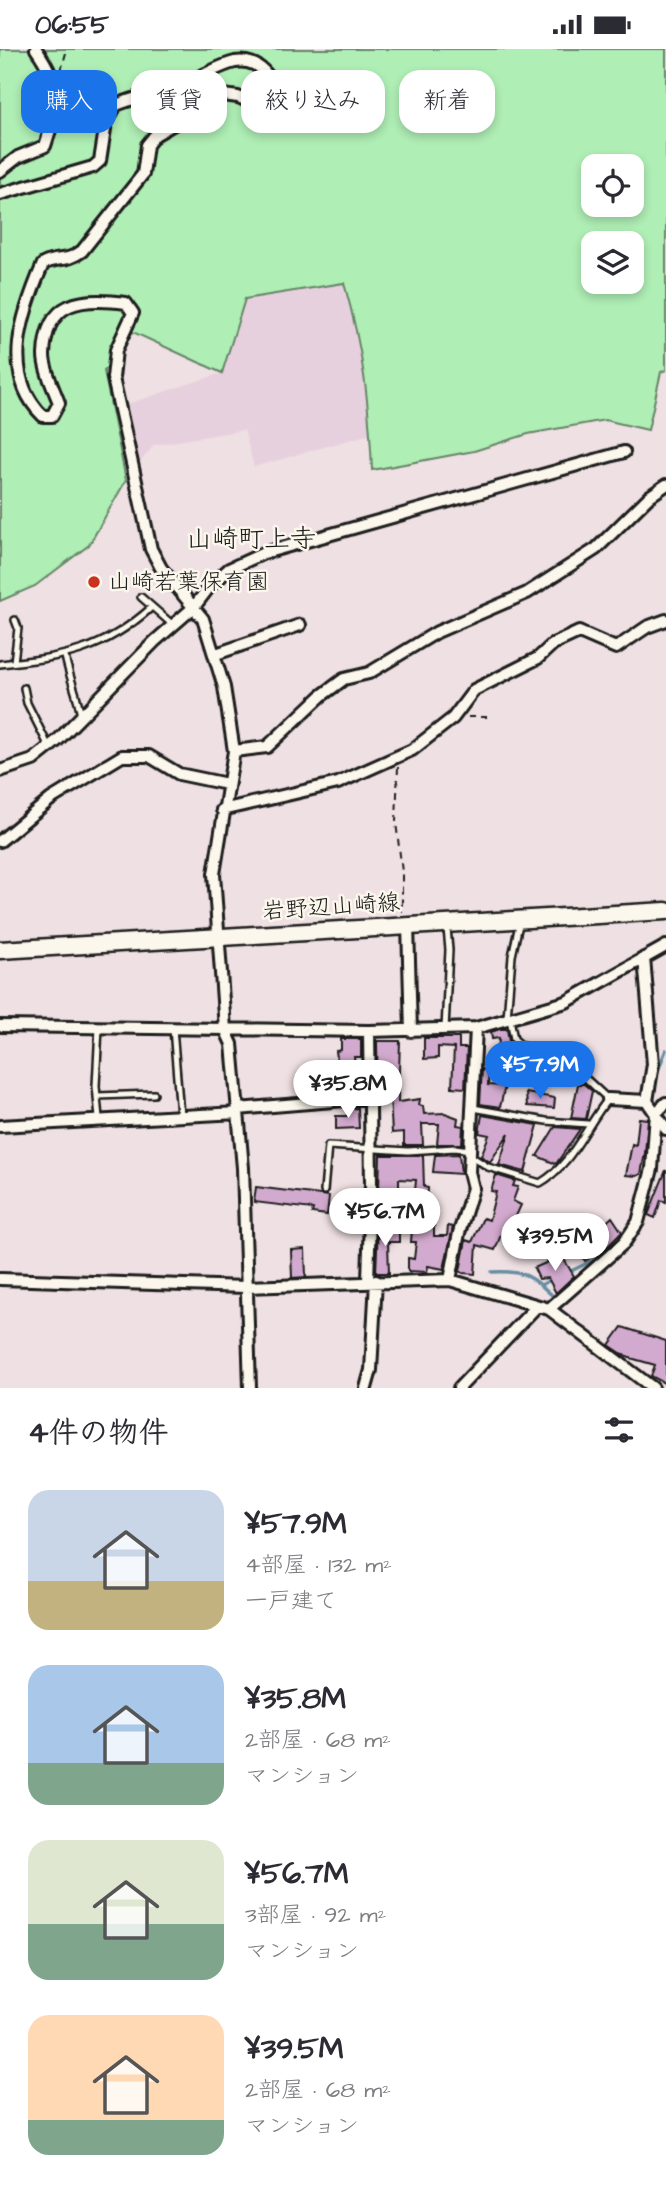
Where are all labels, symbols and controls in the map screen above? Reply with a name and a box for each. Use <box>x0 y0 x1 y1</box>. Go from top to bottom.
text: 06:55 <box>35 7 109 43</box>
chip: 購入 <box>21 70 117 133</box>
chip: 賃貸 <box>131 70 227 133</box>
chip: 絞り込み <box>241 70 385 133</box>
chip: 新着 <box>399 70 495 133</box>
map controls <box>581 154 644 294</box>
button: locate <box>581 154 644 217</box>
button: layers <box>581 231 644 294</box>
district label: 山崎町上寺 <box>186 521 316 557</box>
place label: 山崎若葉保育園 <box>108 566 269 598</box>
marker: 山崎若葉保育園 <box>86 574 102 590</box>
street label: 岩野辺山崎線 <box>261 886 401 928</box>
pin: ¥57.9M <box>483 1041 597 1101</box>
text: ¥57.9M <box>501 1048 579 1080</box>
pin: ¥35.8M <box>291 1061 405 1120</box>
text: ¥35.8M <box>309 1067 387 1099</box>
pin: ¥56.7M <box>328 1189 442 1248</box>
text: ¥56.7M <box>345 1195 425 1227</box>
pin: ¥39.5M <box>498 1213 612 1273</box>
text: ¥39.5M <box>517 1220 593 1252</box>
icon: filters <box>600 1411 638 1449</box>
text: 4件の物件 <box>28 1412 168 1454</box>
text: ¥57.9M <box>245 1503 347 1545</box>
icon: home <box>84 1518 168 1602</box>
text: 4部屋 · 132 m² <box>245 1549 392 1581</box>
text: 一戸建て <box>245 1585 337 1617</box>
text: ¥35.8M <box>245 1678 346 1720</box>
icon: home <box>84 1693 168 1777</box>
text: 2部屋 · 68 m² <box>245 1724 391 1756</box>
text: マンション <box>245 1760 359 1792</box>
text: ¥56.7M <box>245 1853 349 1895</box>
icon: home <box>84 1868 168 1952</box>
text: 3部屋 · 92 m² <box>245 1899 386 1931</box>
text: マンション <box>245 1935 359 1967</box>
text: ¥39.5M <box>245 2028 344 2070</box>
icon: home <box>84 2043 168 2127</box>
text: 2部屋 · 68 m² <box>245 2074 391 2106</box>
text: マンション <box>245 2110 359 2142</box>

